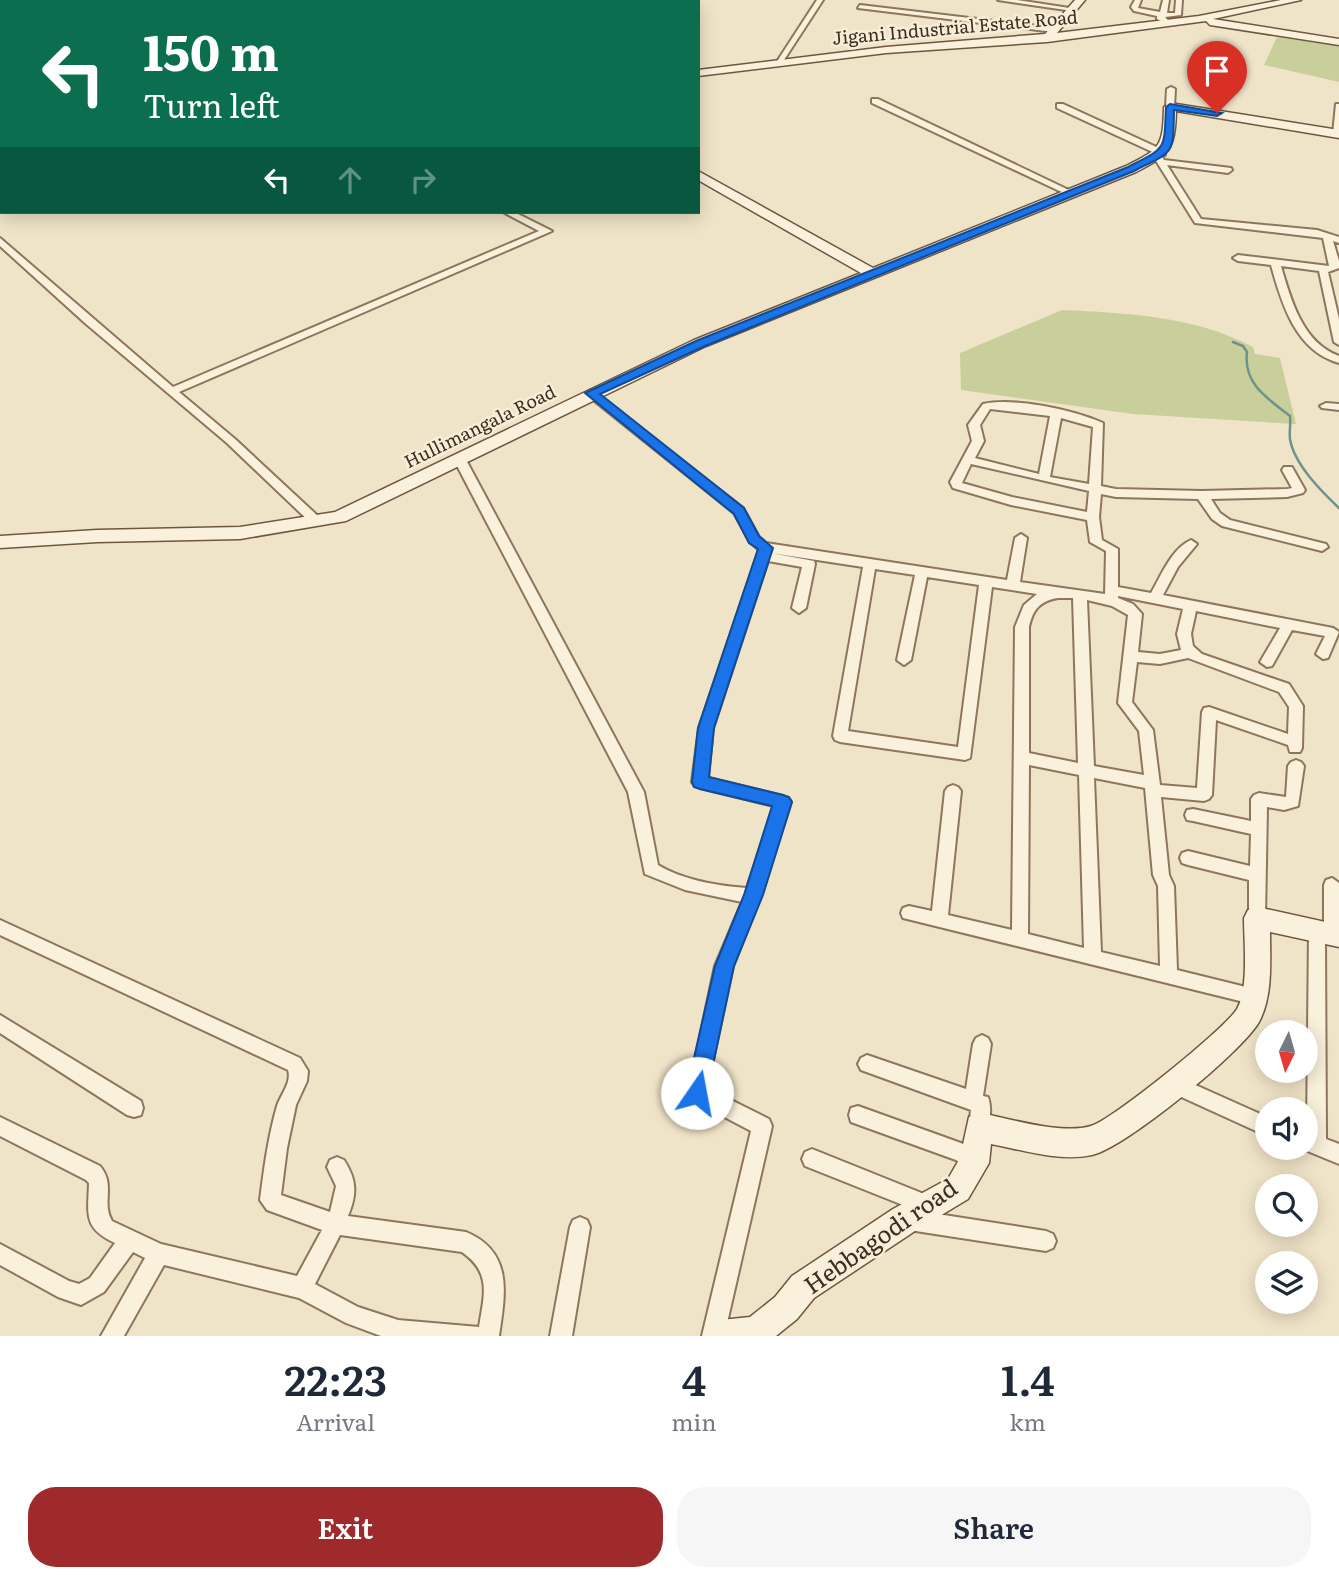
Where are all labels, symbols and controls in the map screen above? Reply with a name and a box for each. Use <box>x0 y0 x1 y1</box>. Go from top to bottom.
street label: Jigani Industrial Estate Road <box>831 2 1079 51</box>
text: 150 m <box>143 13 279 86</box>
icon: left <box>28 28 119 119</box>
pin <box>1187 41 1247 113</box>
icon: arrive <box>1198 52 1236 90</box>
text: Turn left <box>143 80 280 128</box>
icon: left <box>258 161 296 199</box>
icon: ahead <box>331 161 369 199</box>
icon: right <box>404 161 442 199</box>
street label: Hullimangala Road <box>399 377 560 474</box>
north arrow <box>1255 1020 1318 1083</box>
map controls <box>1255 1020 1318 1314</box>
position arrow <box>660 1056 734 1130</box>
button: sound <box>1255 1097 1318 1160</box>
street label: Hebbagodi road <box>796 1169 964 1301</box>
button: search <box>1255 1174 1318 1237</box>
button: layers <box>1255 1251 1318 1314</box>
text: 22:23 <box>284 1347 387 1409</box>
text: 4 <box>682 1347 706 1409</box>
text: 1.4 <box>1001 1347 1055 1409</box>
text: Arrival <box>296 1404 375 1438</box>
text: min <box>671 1404 716 1438</box>
text: km <box>1010 1404 1046 1438</box>
button: Exit <box>28 1487 663 1567</box>
button: Share <box>677 1487 1311 1567</box>

